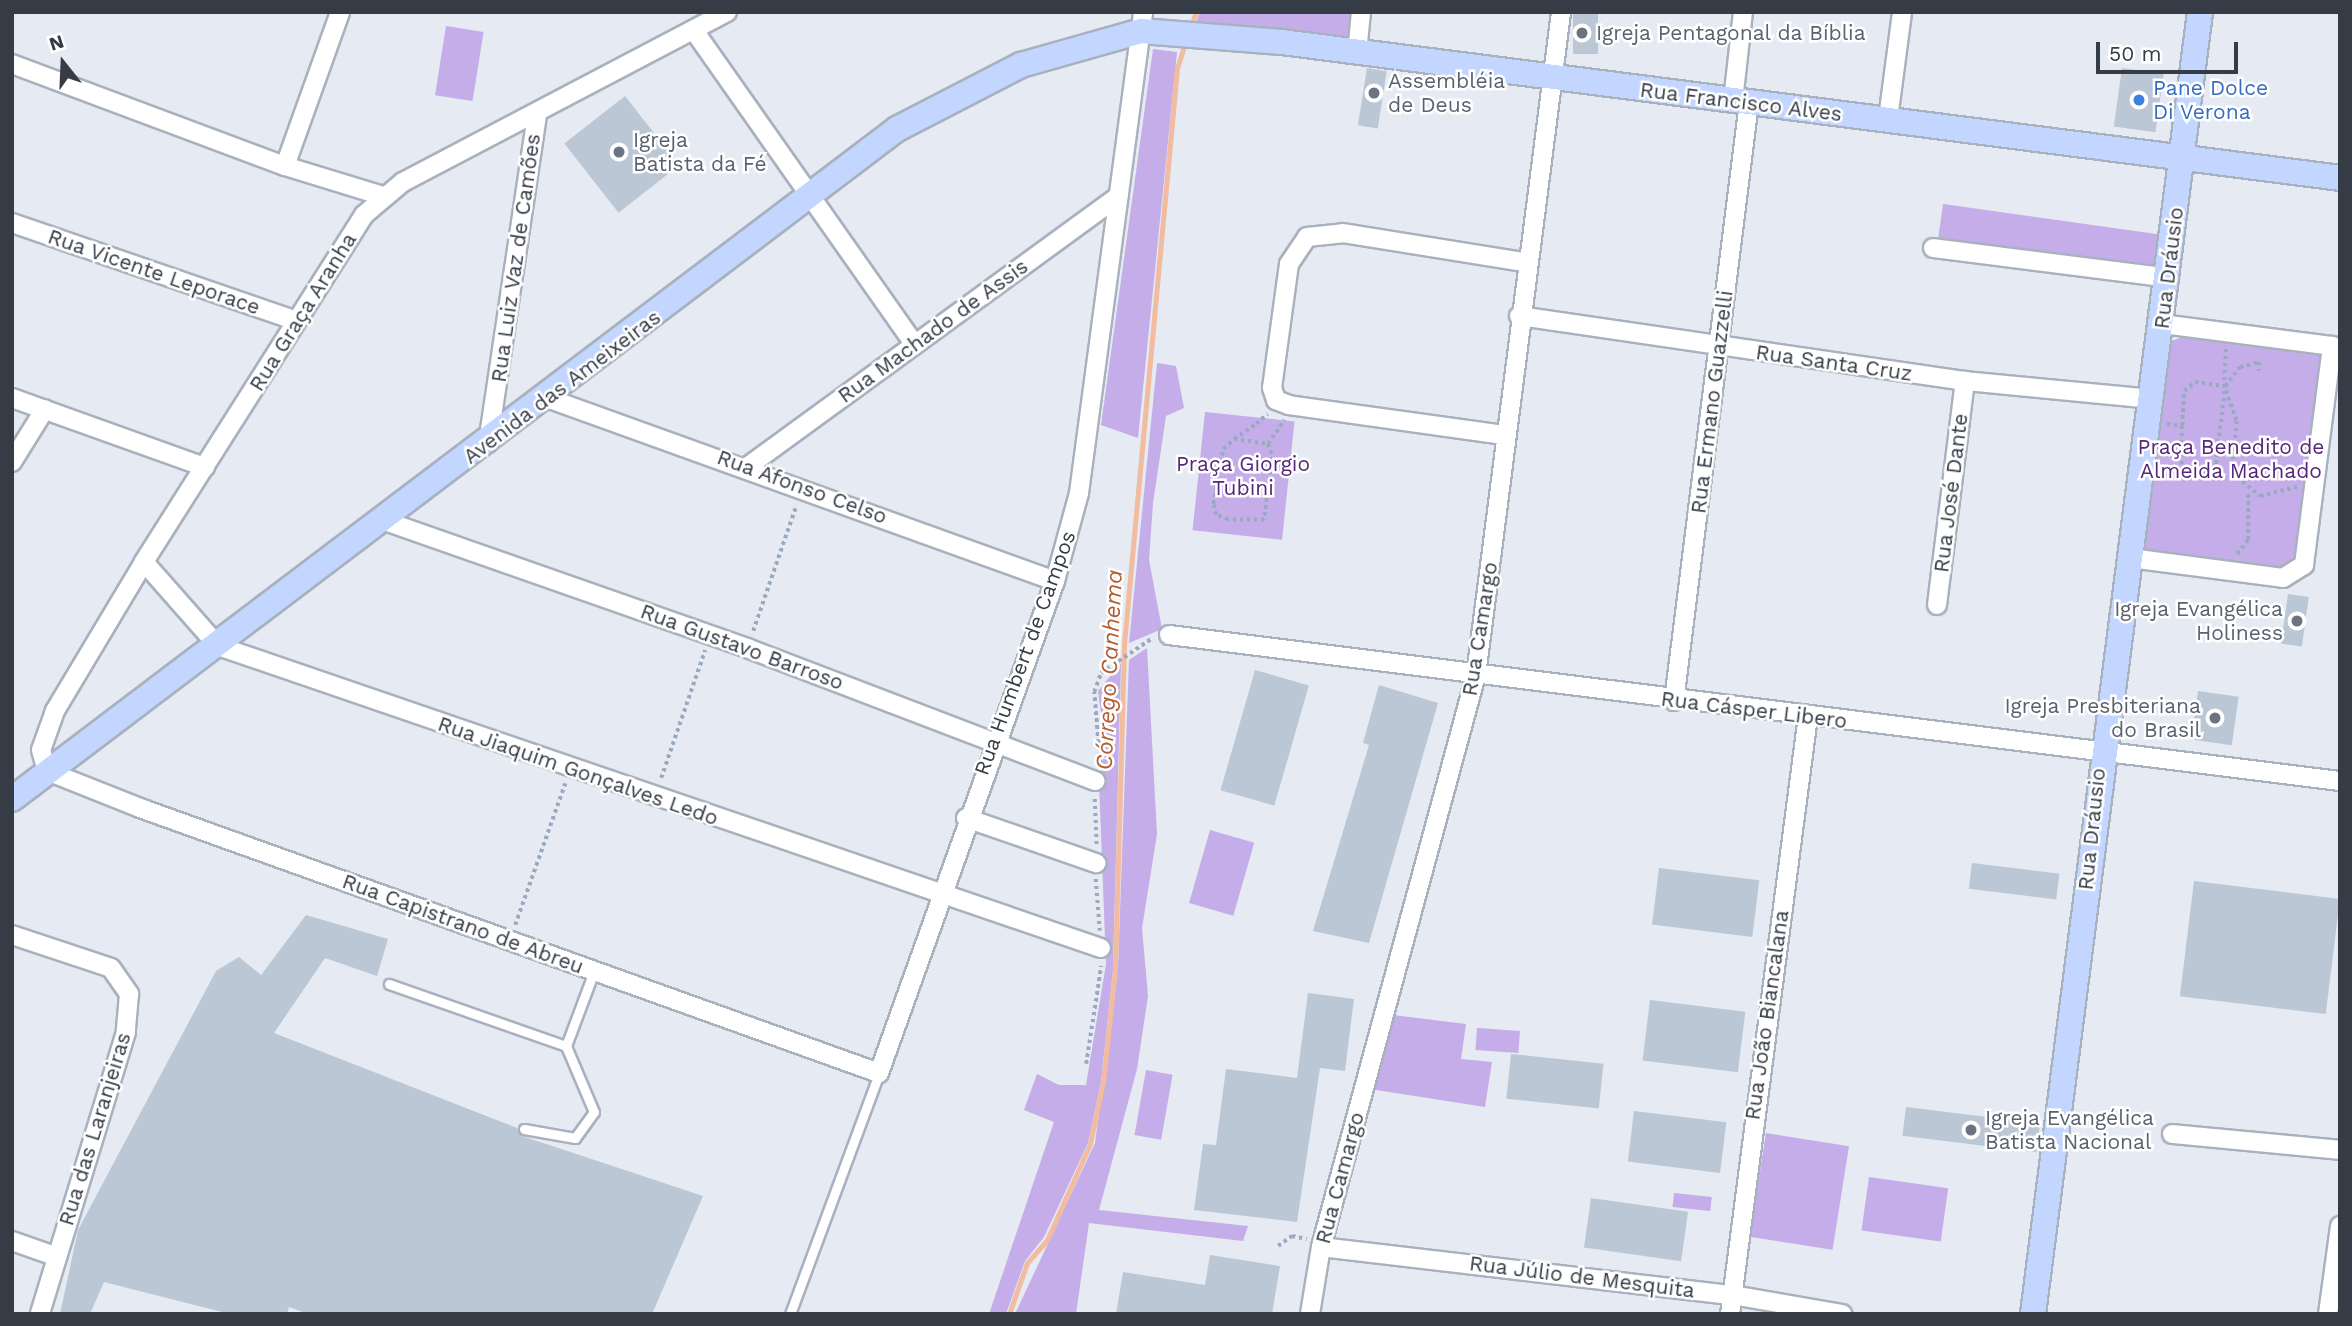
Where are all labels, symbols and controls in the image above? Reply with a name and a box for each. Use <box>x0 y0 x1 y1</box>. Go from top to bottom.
place label: Igreja Pentagonal da Bíblia <box>1596 20 1867 46</box>
marker: Igreja Pentagonal da Bíblia <box>1574 25 1590 41</box>
north arrow <box>28 28 98 98</box>
scale bar <box>2100 28 2242 72</box>
text: N <box>46 29 67 56</box>
text: 50 m <box>2109 41 2161 66</box>
place label: Assembléia de Deus <box>1388 68 1505 118</box>
place label: Pane Dolce Di Verona <box>2153 75 2268 125</box>
street label: Rua Francisco Alves <box>1638 77 1844 127</box>
marker: Assembléia de Deus <box>1366 85 1382 101</box>
marker: Pane Dolce Di Verona <box>2131 92 2147 108</box>
place label: Igreja Batista da Fé <box>633 127 767 177</box>
street label: Rua Luiz Vaz de Camões <box>486 131 546 385</box>
marker: Igreja Batista da Fé <box>611 144 627 160</box>
street label: Rua Dráusio <box>2149 205 2189 331</box>
street label: Rua Vicente Leporace <box>44 224 264 320</box>
street label: Rua Graça Aranha <box>244 227 362 397</box>
street label: Rua Machado de Assis <box>833 253 1033 409</box>
street label: Rua Ermano Guazzelli <box>1686 289 1738 515</box>
street label: Avenida das Ameixeiras <box>458 304 666 470</box>
street label: Rua Santa Cruz <box>1754 339 1914 387</box>
street label: Rua José Dante <box>1929 411 1973 575</box>
park label: Praça Benedito de Almeida Machado <box>2137 434 2325 484</box>
street label: Rua Afonso Celso <box>713 444 891 530</box>
park label: Praça Giorgio Tubini <box>1176 451 1310 501</box>
street label: Rua Humbert de Campos <box>969 527 1081 779</box>
street label: Rua Camargo <box>1457 560 1503 698</box>
water label: Córrego Canhema <box>1091 569 1129 771</box>
place label: Igreja Evangélica Holiness <box>2114 596 2283 646</box>
street label: Rua Gustavo Barroso <box>637 598 847 696</box>
marker: Igreja Evangélica Holiness <box>2289 613 2305 629</box>
street label: Rua Cásper Libero <box>1659 686 1849 734</box>
place label: Igreja Presbiteriana do Brasil <box>2004 693 2201 743</box>
marker: Igreja Presbiteriana do Brasil <box>2207 710 2223 726</box>
street label: Rua Jiaquim Gonçalves Ledo <box>434 711 722 831</box>
street label: Rua Dráusio <box>2073 766 2111 892</box>
street label: Rua Capistrano de Abreu <box>338 868 588 980</box>
street label: Rua João Biancalana <box>1740 908 1794 1122</box>
street label: Rua das Laranjeiras <box>54 1029 136 1229</box>
place label: Igreja Evangélica Batista Nacional <box>1985 1105 2154 1155</box>
street label: Rua Camargo <box>1310 1109 1370 1247</box>
marker: Igreja Evangélica Batista Nacional <box>1963 1122 1979 1138</box>
street label: Rua Júlio de Mesquita <box>1467 1251 1697 1303</box>

